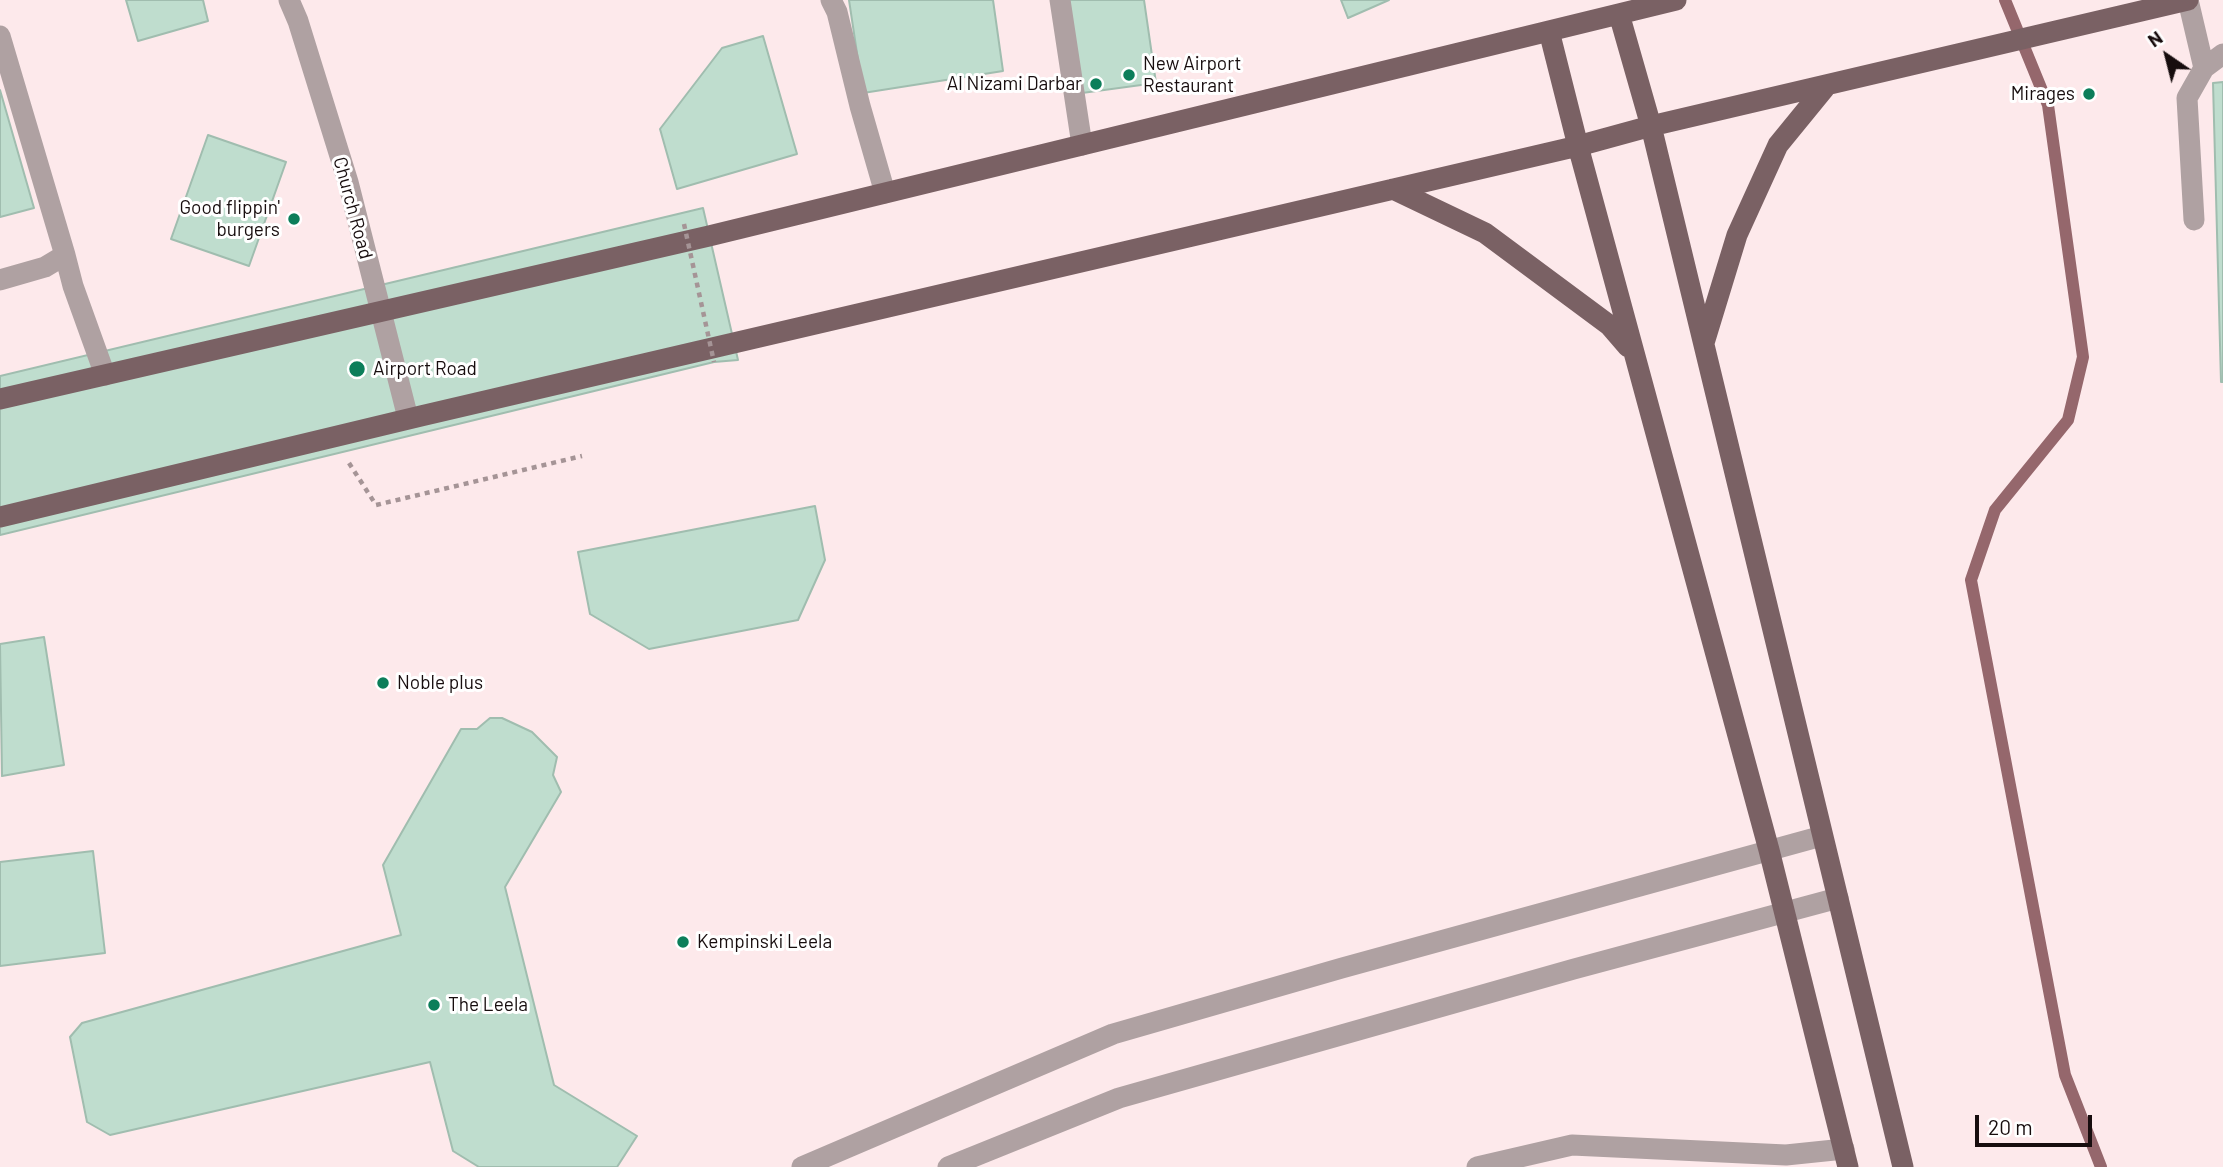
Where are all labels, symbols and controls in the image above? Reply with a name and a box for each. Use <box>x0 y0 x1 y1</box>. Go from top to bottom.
north arrow <box>2132 21 2202 91</box>
text: N <box>2143 25 2166 51</box>
place label: New Airport Restaurant <box>1143 53 1241 97</box>
marker: New Airport Restaurant <box>1121 67 1137 83</box>
place label: Al Nizami Darbar <box>947 73 1082 95</box>
marker: Al Nizami Darbar <box>1088 76 1104 92</box>
place label: Mirages <box>2011 83 2075 105</box>
marker: Mirages <box>2081 86 2097 102</box>
street label: Church Road <box>328 154 378 262</box>
place label: Good flippin' burgers <box>179 197 280 241</box>
marker: Good flippin' burgers <box>286 211 302 227</box>
place label: Airport Road <box>373 358 477 380</box>
marker: Airport Road <box>347 359 367 379</box>
place label: Noble plus <box>397 672 483 694</box>
marker: Noble plus <box>375 675 391 691</box>
place label: Kempinski Leela <box>697 931 832 953</box>
marker: Kempinski Leela <box>675 934 691 950</box>
place label: The Leela <box>448 994 528 1016</box>
marker: The Leela <box>426 997 442 1013</box>
scale bar <box>1978 1100 2095 1144</box>
text: 20 m <box>1988 1114 2033 1139</box>

